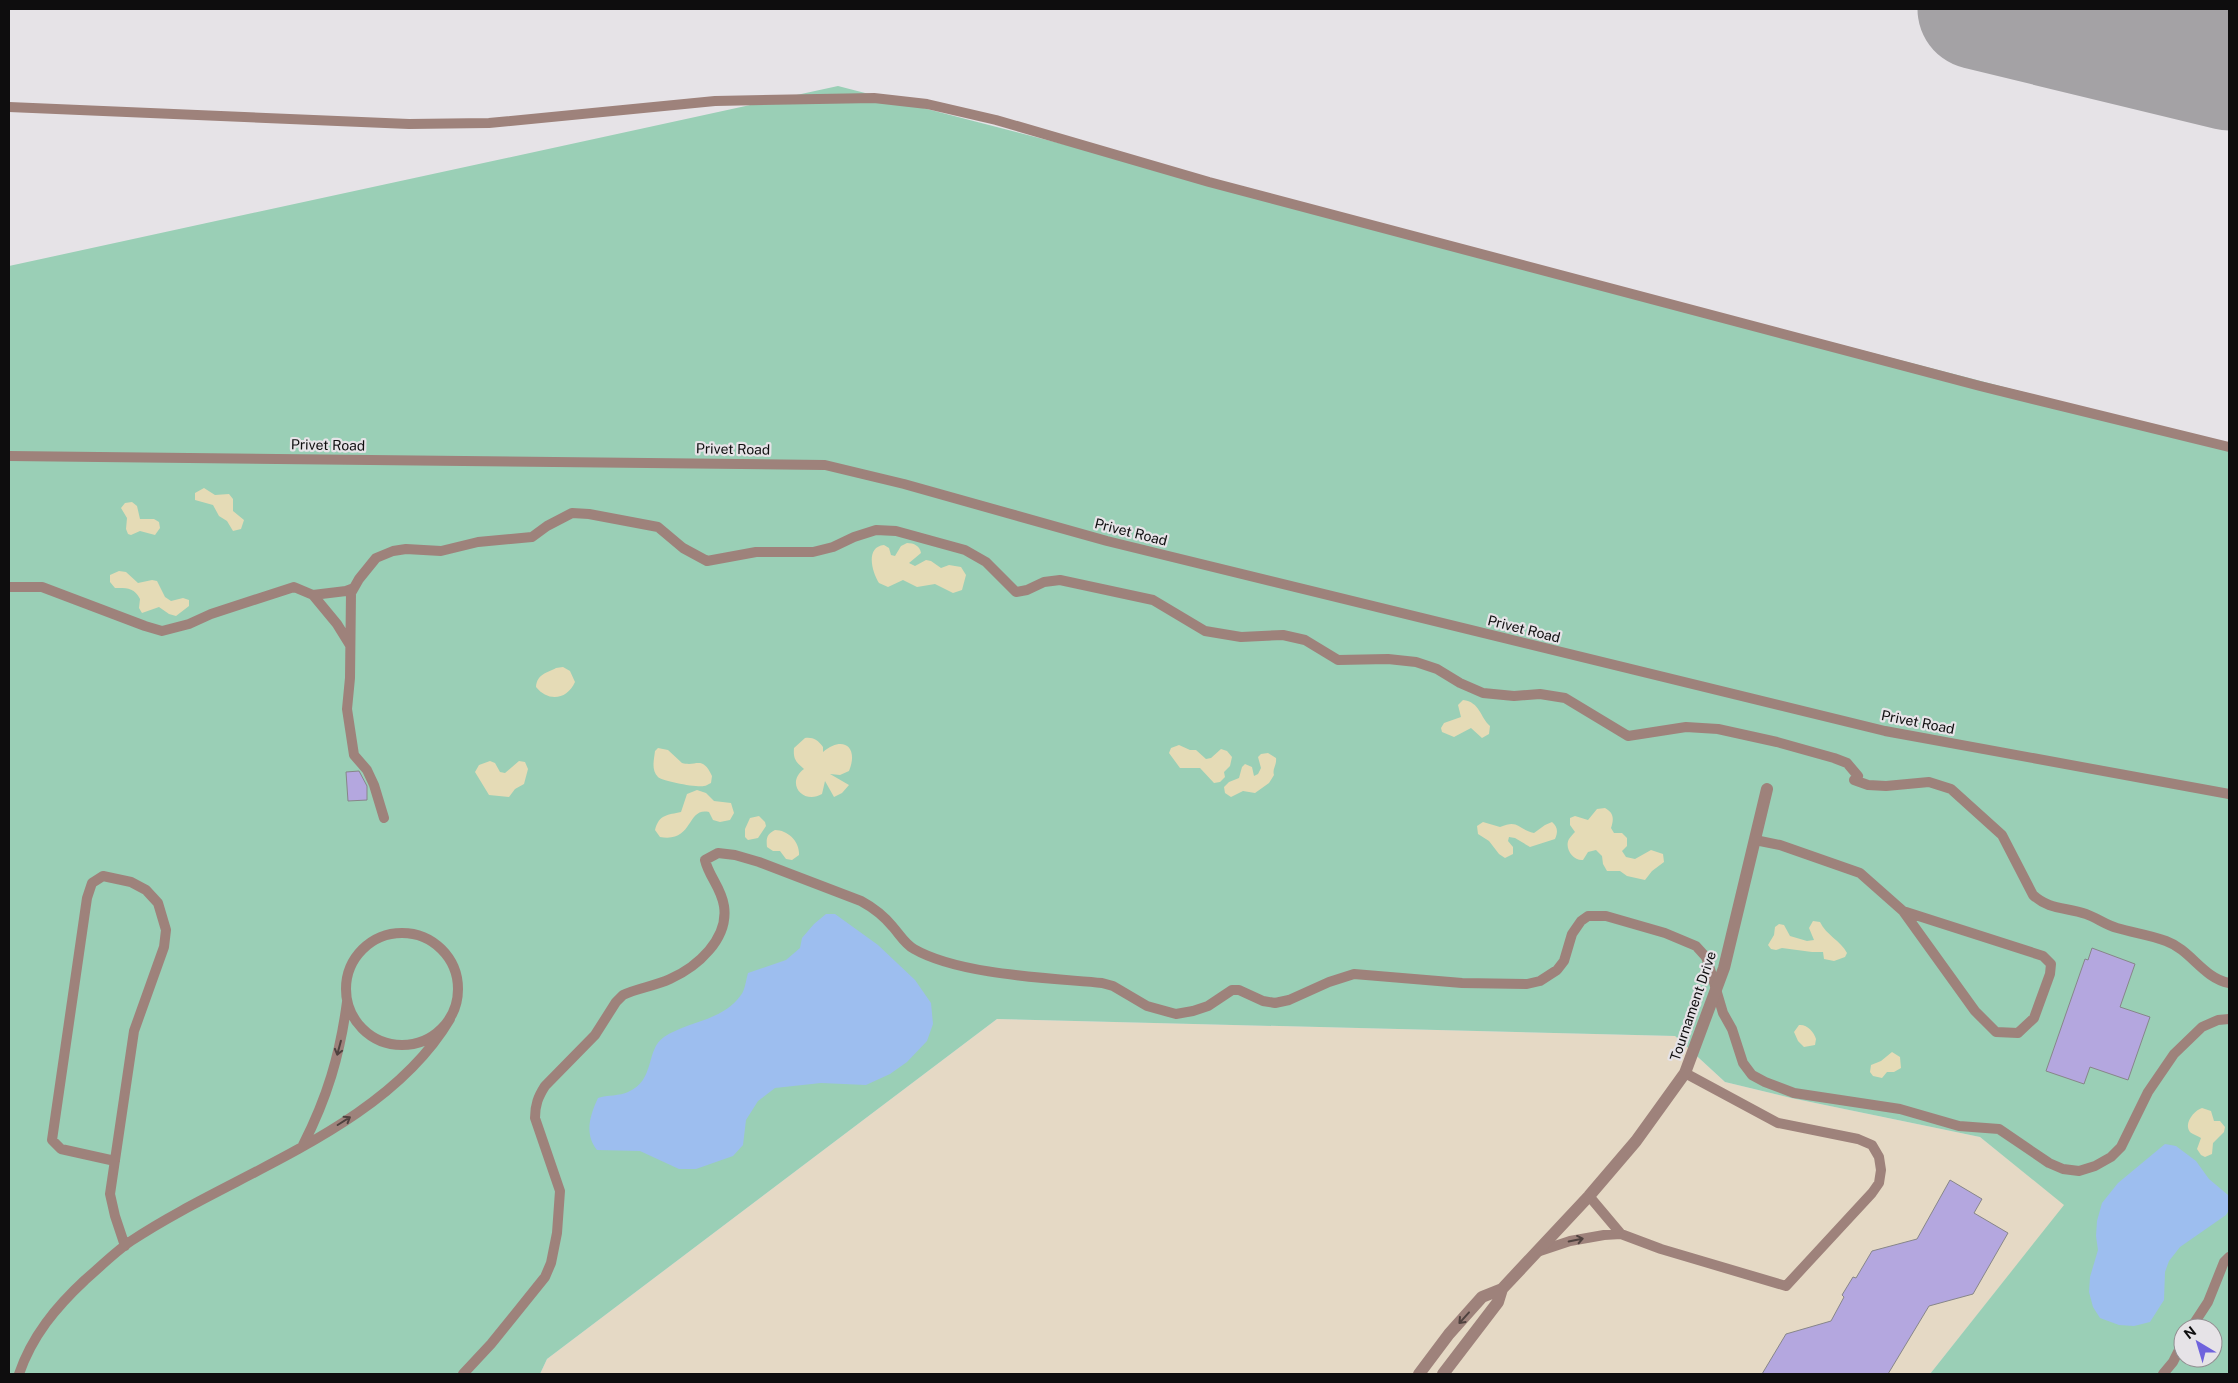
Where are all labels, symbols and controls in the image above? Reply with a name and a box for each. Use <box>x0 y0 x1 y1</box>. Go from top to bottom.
street label: Privet Road <box>291 436 365 454</box>
street label: Privet Road <box>696 440 770 458</box>
street label: Privet Road <box>1093 515 1169 549</box>
street label: Privet Road <box>1486 612 1562 646</box>
street label: Privet Road <box>1880 707 1956 737</box>
street label: Tournament Drive <box>1667 949 1719 1063</box>
one-way arrow <box>334 1040 343 1056</box>
one-way arrow <box>336 1115 350 1125</box>
one-way arrow <box>1568 1235 1584 1245</box>
one-way arrow <box>1458 1311 1470 1324</box>
north arrow <box>2173 1318 2223 1368</box>
text: N <box>2181 1323 2199 1342</box>

